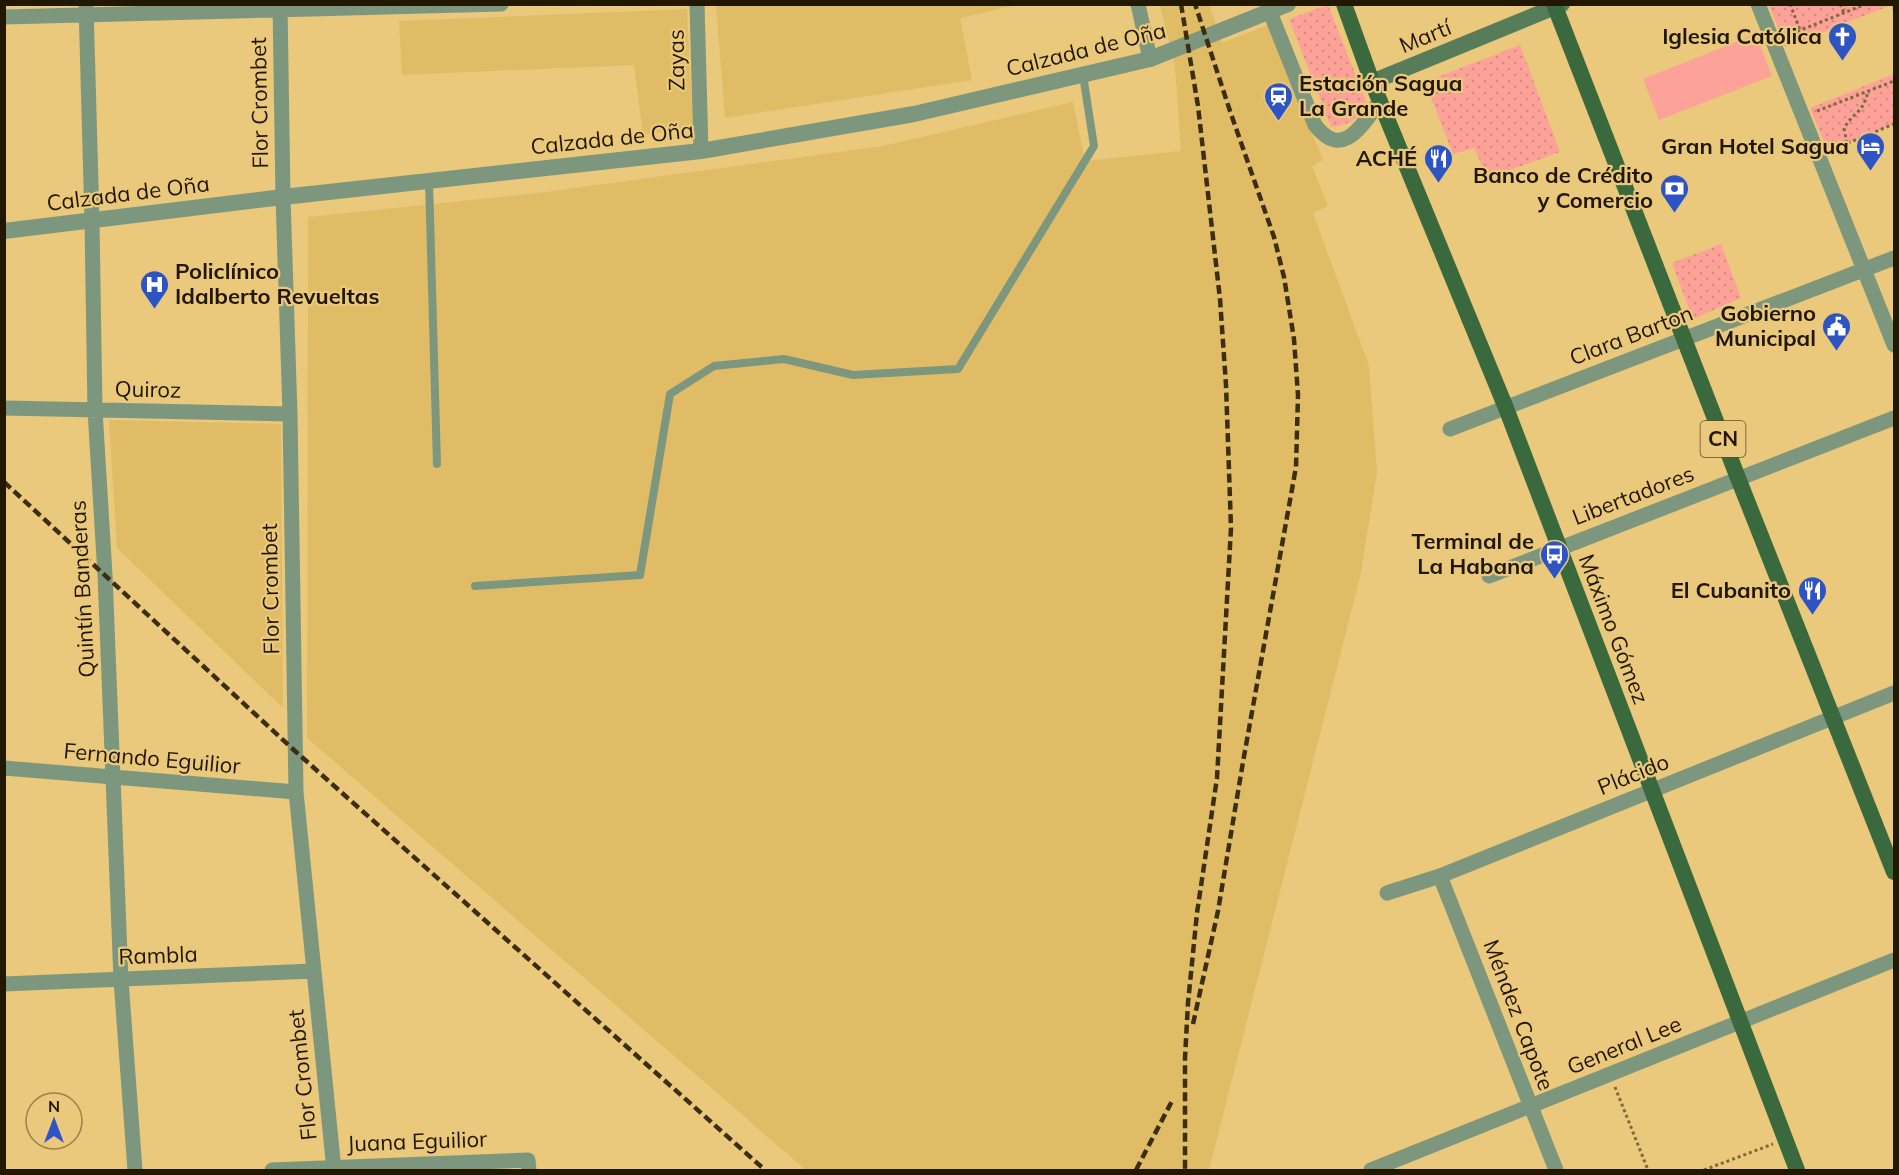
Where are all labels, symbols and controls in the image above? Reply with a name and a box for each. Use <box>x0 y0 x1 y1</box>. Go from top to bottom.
street label: Martí <box>1395 12 1457 59</box>
street label: Calzada de Oña <box>1003 16 1169 82</box>
church icon: Iglesia Católica <box>1827 20 1859 62</box>
place label: Iglesia Católica <box>1662 22 1822 50</box>
street label: Zayas <box>661 29 691 91</box>
street label: Flor Crombet <box>244 37 274 169</box>
place label: Estación Sagua La Grande <box>1299 69 1462 122</box>
station icon: Estación Sagua La Grande <box>1262 80 1294 122</box>
street label: Calzada de Oña <box>529 116 695 160</box>
hotel icon: Gran Hotel Sagua <box>1854 130 1886 172</box>
place label: Gran Hotel Sagua <box>1661 132 1849 160</box>
restaurant icon: ACHÉ <box>1422 142 1454 184</box>
place label: ACHÉ <box>1356 144 1417 172</box>
place label: Banco de Crédito y Comercio <box>1473 161 1653 214</box>
street label: Calzada de Oña <box>45 169 211 217</box>
bank icon: Banco de Crédito y Comercio <box>1658 172 1690 214</box>
place label: Policlínico Idalberto Revueltas <box>175 257 379 310</box>
hospital icon: Policlínico Idalberto Revueltas <box>138 268 170 310</box>
street label: Clara Barton <box>1565 299 1697 371</box>
place label: Gobierno Municipal <box>1715 299 1816 352</box>
public building icon: Gobierno Municipal <box>1821 310 1853 352</box>
street label: Quiroz <box>114 374 182 404</box>
road number: CN <box>1700 421 1746 457</box>
street label: Libertadores <box>1568 459 1698 531</box>
street label: Quintín Banderas <box>63 500 101 678</box>
street label: Flor Crombet <box>255 523 285 655</box>
place label: Terminal de La Habana <box>1412 527 1534 580</box>
bus stop icon: Terminal de La Habana <box>1539 538 1571 580</box>
street label: Máximo Gómez <box>1573 550 1655 708</box>
restaurant icon: El Cubanito <box>1796 574 1828 616</box>
place label: El Cubanito <box>1671 576 1791 604</box>
street label: Fernando Eguilior <box>62 736 242 780</box>
street label: Plácido <box>1593 747 1673 801</box>
street label: Méndez Capote <box>1477 936 1561 1094</box>
street label: Rambla <box>118 940 198 970</box>
street label: Flor Crombet <box>281 1008 323 1142</box>
street label: General Lee <box>1563 1009 1685 1081</box>
north arrow <box>24 1091 84 1151</box>
text: N <box>48 1096 60 1116</box>
street label: Juana Eguilior <box>347 1125 487 1157</box>

